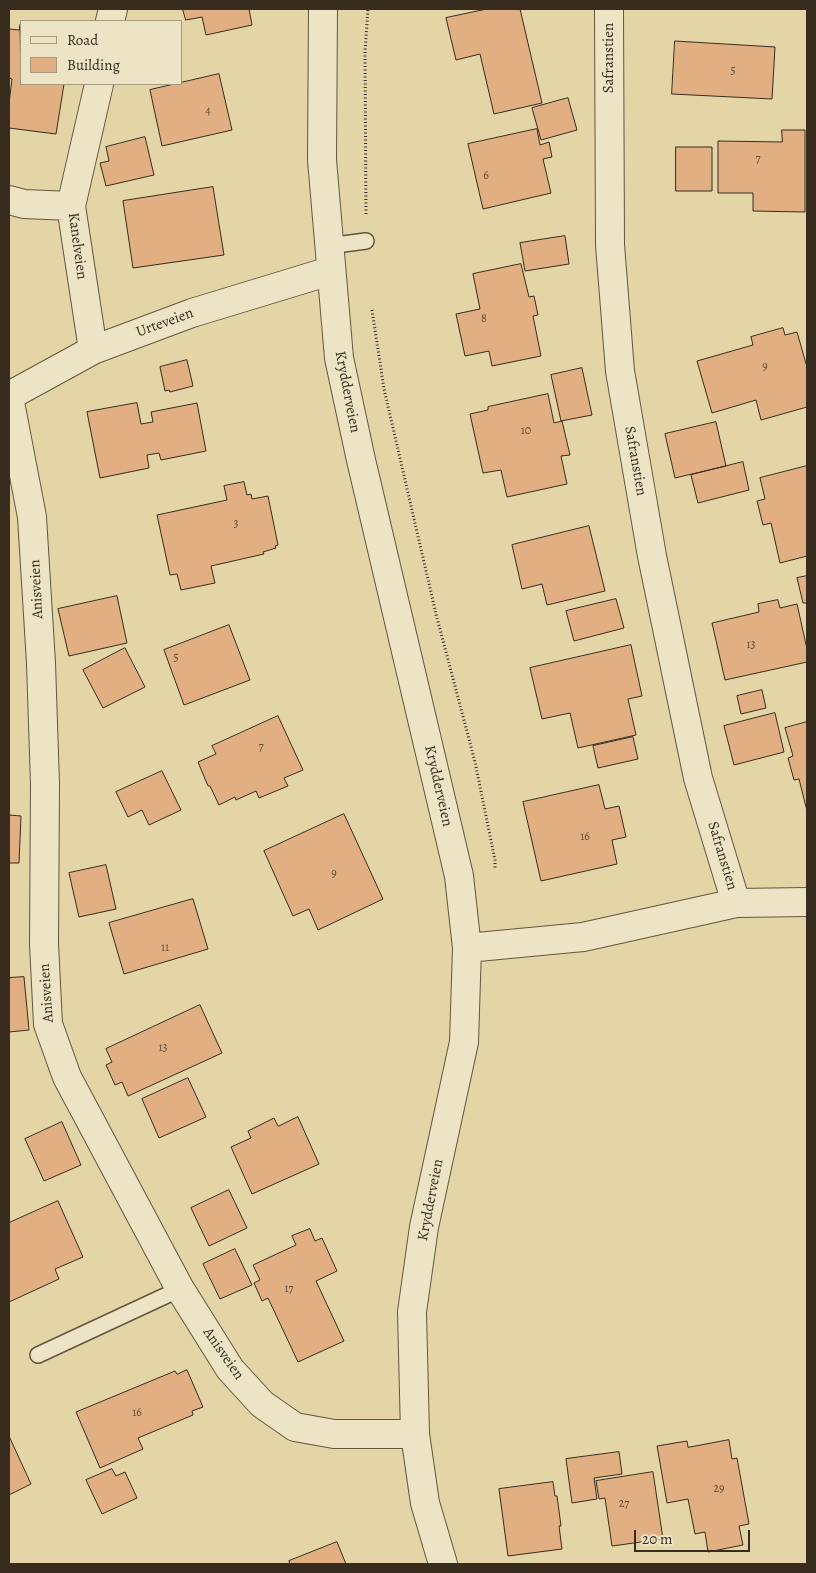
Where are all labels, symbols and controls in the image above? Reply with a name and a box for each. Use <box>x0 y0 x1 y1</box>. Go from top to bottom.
legend <box>20 20 182 85</box>
street label: Safranstien <box>600 23 618 93</box>
text: Road <box>67 30 98 50</box>
text: Building <box>67 55 120 75</box>
house number: 5 <box>730 64 736 78</box>
house number: 4 <box>205 104 211 118</box>
house number: 7 <box>755 152 761 166</box>
house number: 6 <box>483 169 489 183</box>
street label: Kanelveien <box>63 211 91 281</box>
street label: Urteveien <box>134 304 196 342</box>
house number: 8 <box>481 312 487 326</box>
street label: Krydderveien <box>330 350 364 434</box>
house number: 9 <box>762 360 768 374</box>
house number: 10 <box>521 424 531 438</box>
street label: Safranstien <box>620 425 650 497</box>
house number: 3 <box>234 517 238 531</box>
street label: Anisveien <box>26 559 48 619</box>
house number: 13 <box>746 638 756 652</box>
house number: 5 <box>173 651 179 665</box>
house number: 7 <box>258 740 264 754</box>
street label: Krydderveien <box>420 744 456 828</box>
street label: Safranstien <box>703 820 741 892</box>
house number: 16 <box>580 830 590 844</box>
house number: 9 <box>331 867 337 881</box>
house number: 11 <box>161 941 169 955</box>
street label: Anisveien <box>36 963 58 1023</box>
house number: 13 <box>158 1041 168 1055</box>
street label: Krydderveien <box>414 1158 448 1242</box>
house number: 17 <box>284 1282 294 1296</box>
street label: Anisveien <box>199 1325 247 1383</box>
house number: 16 <box>132 1406 142 1420</box>
house number: 29 <box>713 1482 725 1496</box>
house number: 27 <box>619 1497 629 1511</box>
scale bar <box>636 1520 752 1552</box>
text: 20 m <box>642 1529 673 1549</box>

